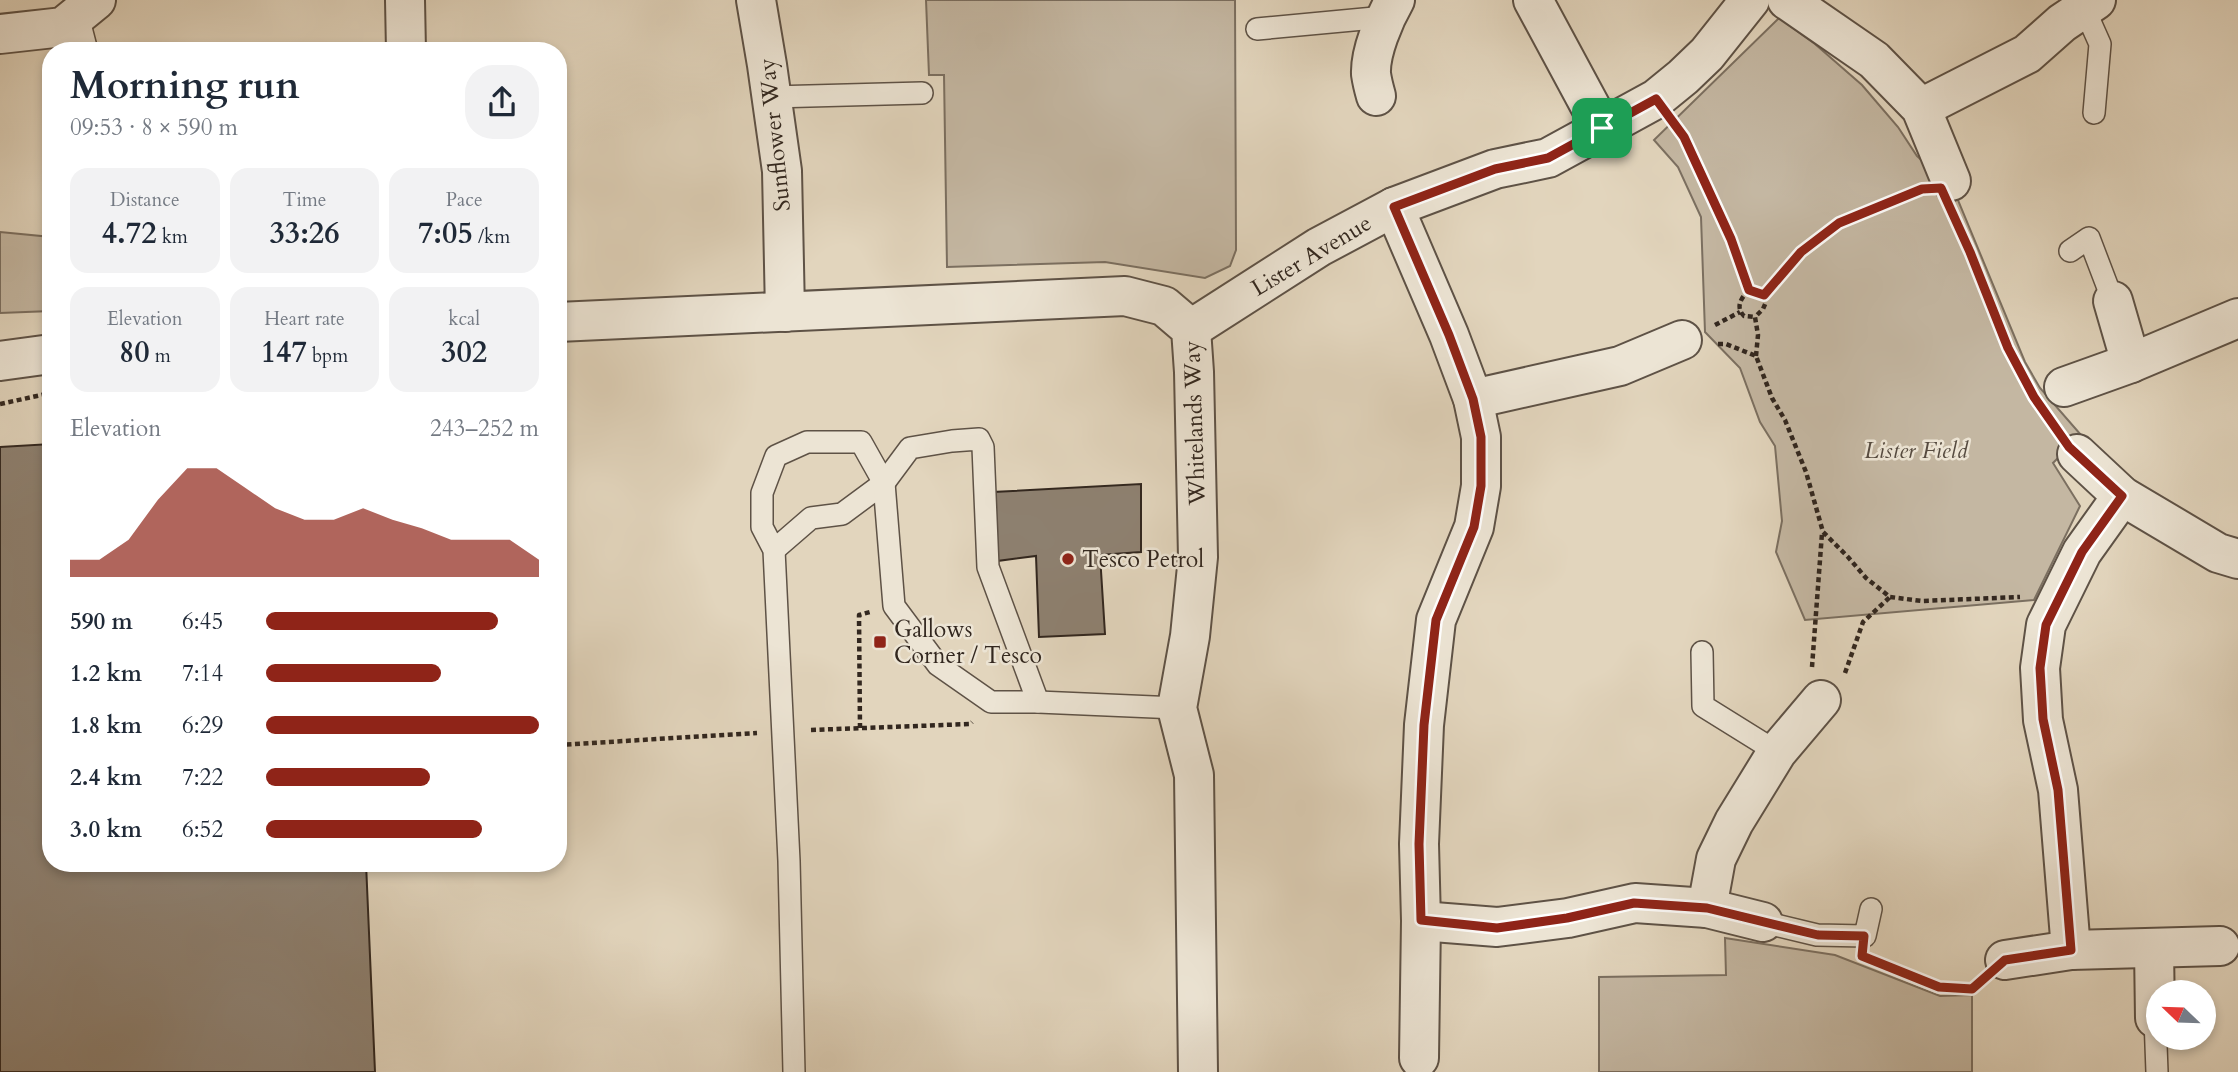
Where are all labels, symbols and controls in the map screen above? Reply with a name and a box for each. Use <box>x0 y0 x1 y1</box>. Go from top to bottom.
street label: Sunflower Way <box>751 57 798 213</box>
text: Morning run <box>70 60 300 112</box>
button: share <box>465 65 539 139</box>
pin <box>1572 98 1632 158</box>
icon: arrive <box>1583 109 1621 147</box>
text: 09:53 · 8 × 590 m <box>70 112 238 143</box>
text: Distance <box>110 187 180 213</box>
text: Time <box>283 187 326 213</box>
text: Pace <box>446 187 483 213</box>
street label: Lister Avenue <box>1245 207 1377 303</box>
text: 4.72 <box>102 213 157 254</box>
text: 33:26 <box>269 213 340 254</box>
text: 7:05 <box>418 213 473 254</box>
text: km <box>157 224 188 250</box>
text: /km <box>473 224 510 250</box>
text: Elevation <box>107 306 183 332</box>
text: Heart rate <box>264 306 345 332</box>
text: kcal <box>448 306 480 332</box>
text: 80 <box>119 332 150 373</box>
text: 147 <box>261 332 307 373</box>
text: 302 <box>441 332 487 373</box>
street label: Whitelands Way <box>1176 340 1213 507</box>
text: m <box>150 343 171 369</box>
text: bpm <box>307 343 348 369</box>
text: Elevation <box>70 413 161 444</box>
text: 243–252 m <box>430 413 539 444</box>
park label: Lister Field <box>1864 435 1969 466</box>
place label: Tesco Petrol <box>1082 544 1204 575</box>
marker: Tesco Petrol <box>1060 551 1076 567</box>
text: 590 m <box>70 606 133 637</box>
text: 6:45 <box>182 606 223 637</box>
place label: Gallows Corner / Tesco <box>894 614 1042 671</box>
marker: Gallows Corner / Tesco <box>872 634 888 650</box>
text: 1.2 km <box>70 658 142 689</box>
text: 7:14 <box>182 658 223 689</box>
text: 1.8 km <box>70 710 142 741</box>
text: 6:29 <box>182 710 223 741</box>
text: 2.4 km <box>70 762 142 793</box>
text: 7:22 <box>182 762 223 793</box>
text: 3.0 km <box>70 814 142 845</box>
text: 6:52 <box>182 814 223 845</box>
north arrow <box>2146 980 2216 1050</box>
map controls <box>2146 980 2216 1050</box>

